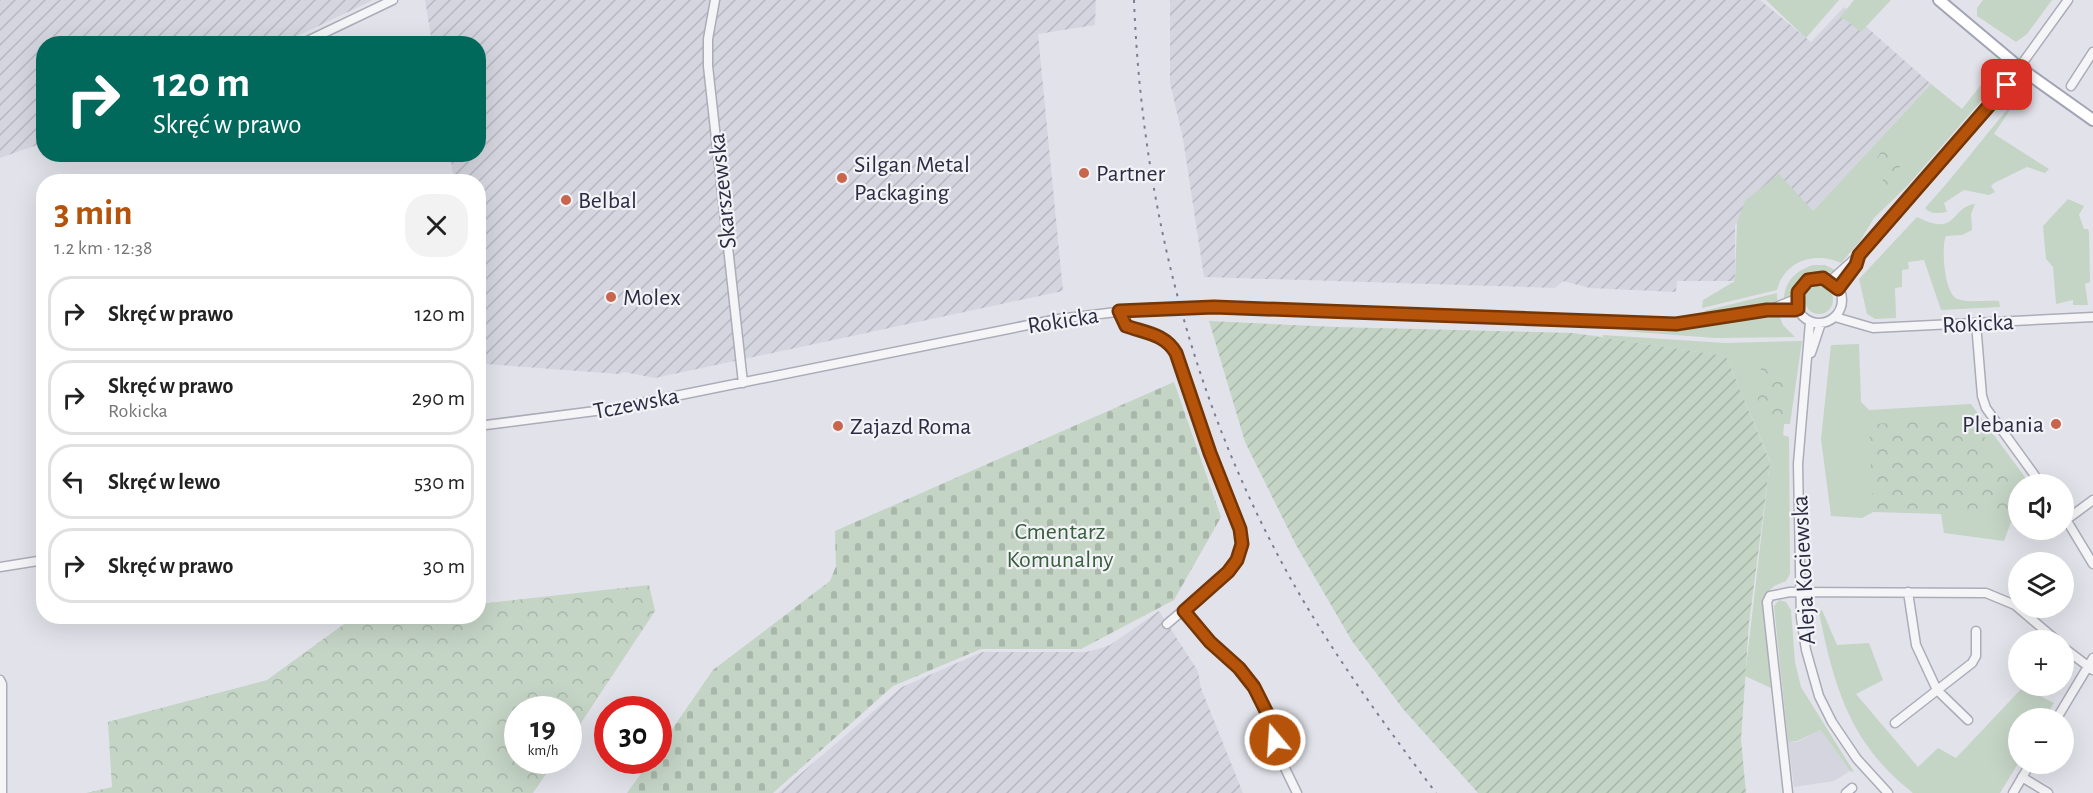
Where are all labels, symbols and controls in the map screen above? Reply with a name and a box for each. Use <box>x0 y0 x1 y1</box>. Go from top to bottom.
pin <box>1981 59 2032 110</box>
icon: right <box>54 60 132 138</box>
text: 120 m <box>153 62 250 104</box>
icon: arrive <box>1990 68 2023 101</box>
text: Skręć w prawo <box>153 111 302 138</box>
street label: Skarszewska <box>705 132 741 250</box>
place label: Silgan Metal Packaging <box>854 153 970 205</box>
place label: Partner <box>1096 162 1166 186</box>
marker: Partner <box>1077 166 1091 180</box>
marker: Silgan Metal Packaging <box>835 171 849 185</box>
place label: Belbal <box>578 189 637 213</box>
marker: Belbal <box>559 193 573 207</box>
button: close <box>405 194 468 257</box>
text: 3 min <box>54 195 132 231</box>
text: 1.2 km · 12:38 <box>54 238 152 258</box>
place label: Molex <box>623 286 681 310</box>
marker: Molex <box>604 290 618 304</box>
icon: right <box>57 297 90 330</box>
text: Skręć w prawo <box>108 303 233 325</box>
text: 120 m <box>415 303 465 325</box>
street label: Rokicka <box>1026 304 1100 338</box>
street label: Rokicka <box>1942 310 2015 338</box>
text: Skręć w prawo <box>108 375 233 397</box>
icon: right <box>57 381 90 414</box>
street label: Tczewska <box>591 384 681 424</box>
text: 290 m <box>412 387 465 409</box>
text: Rokicka <box>108 401 168 421</box>
place label: Plebania <box>1962 413 2044 437</box>
place label: Zajazd Roma <box>850 415 971 439</box>
marker: Plebania <box>2049 417 2063 431</box>
marker: Zajazd Roma <box>831 419 845 433</box>
icon: left <box>57 465 90 498</box>
text: Skręć w lewo <box>108 471 220 493</box>
text: 530 m <box>414 471 465 493</box>
map controls <box>2008 474 2074 774</box>
button: sound <box>2008 474 2074 540</box>
street label: Aleja Kociewska <box>1788 495 1820 645</box>
park label: Cmentarz Komunalny <box>1007 520 1113 572</box>
icon: right <box>57 549 90 582</box>
button: layers <box>2008 552 2074 618</box>
text: Skręć w prawo <box>108 555 233 577</box>
text: 30 m <box>423 555 465 577</box>
button: + <box>2008 630 2074 696</box>
speed limit sign: 30 <box>594 696 672 774</box>
position arrow <box>1243 708 1307 772</box>
button: − <box>2008 708 2074 774</box>
text: 19 <box>530 713 556 743</box>
text: km/h <box>528 743 558 758</box>

